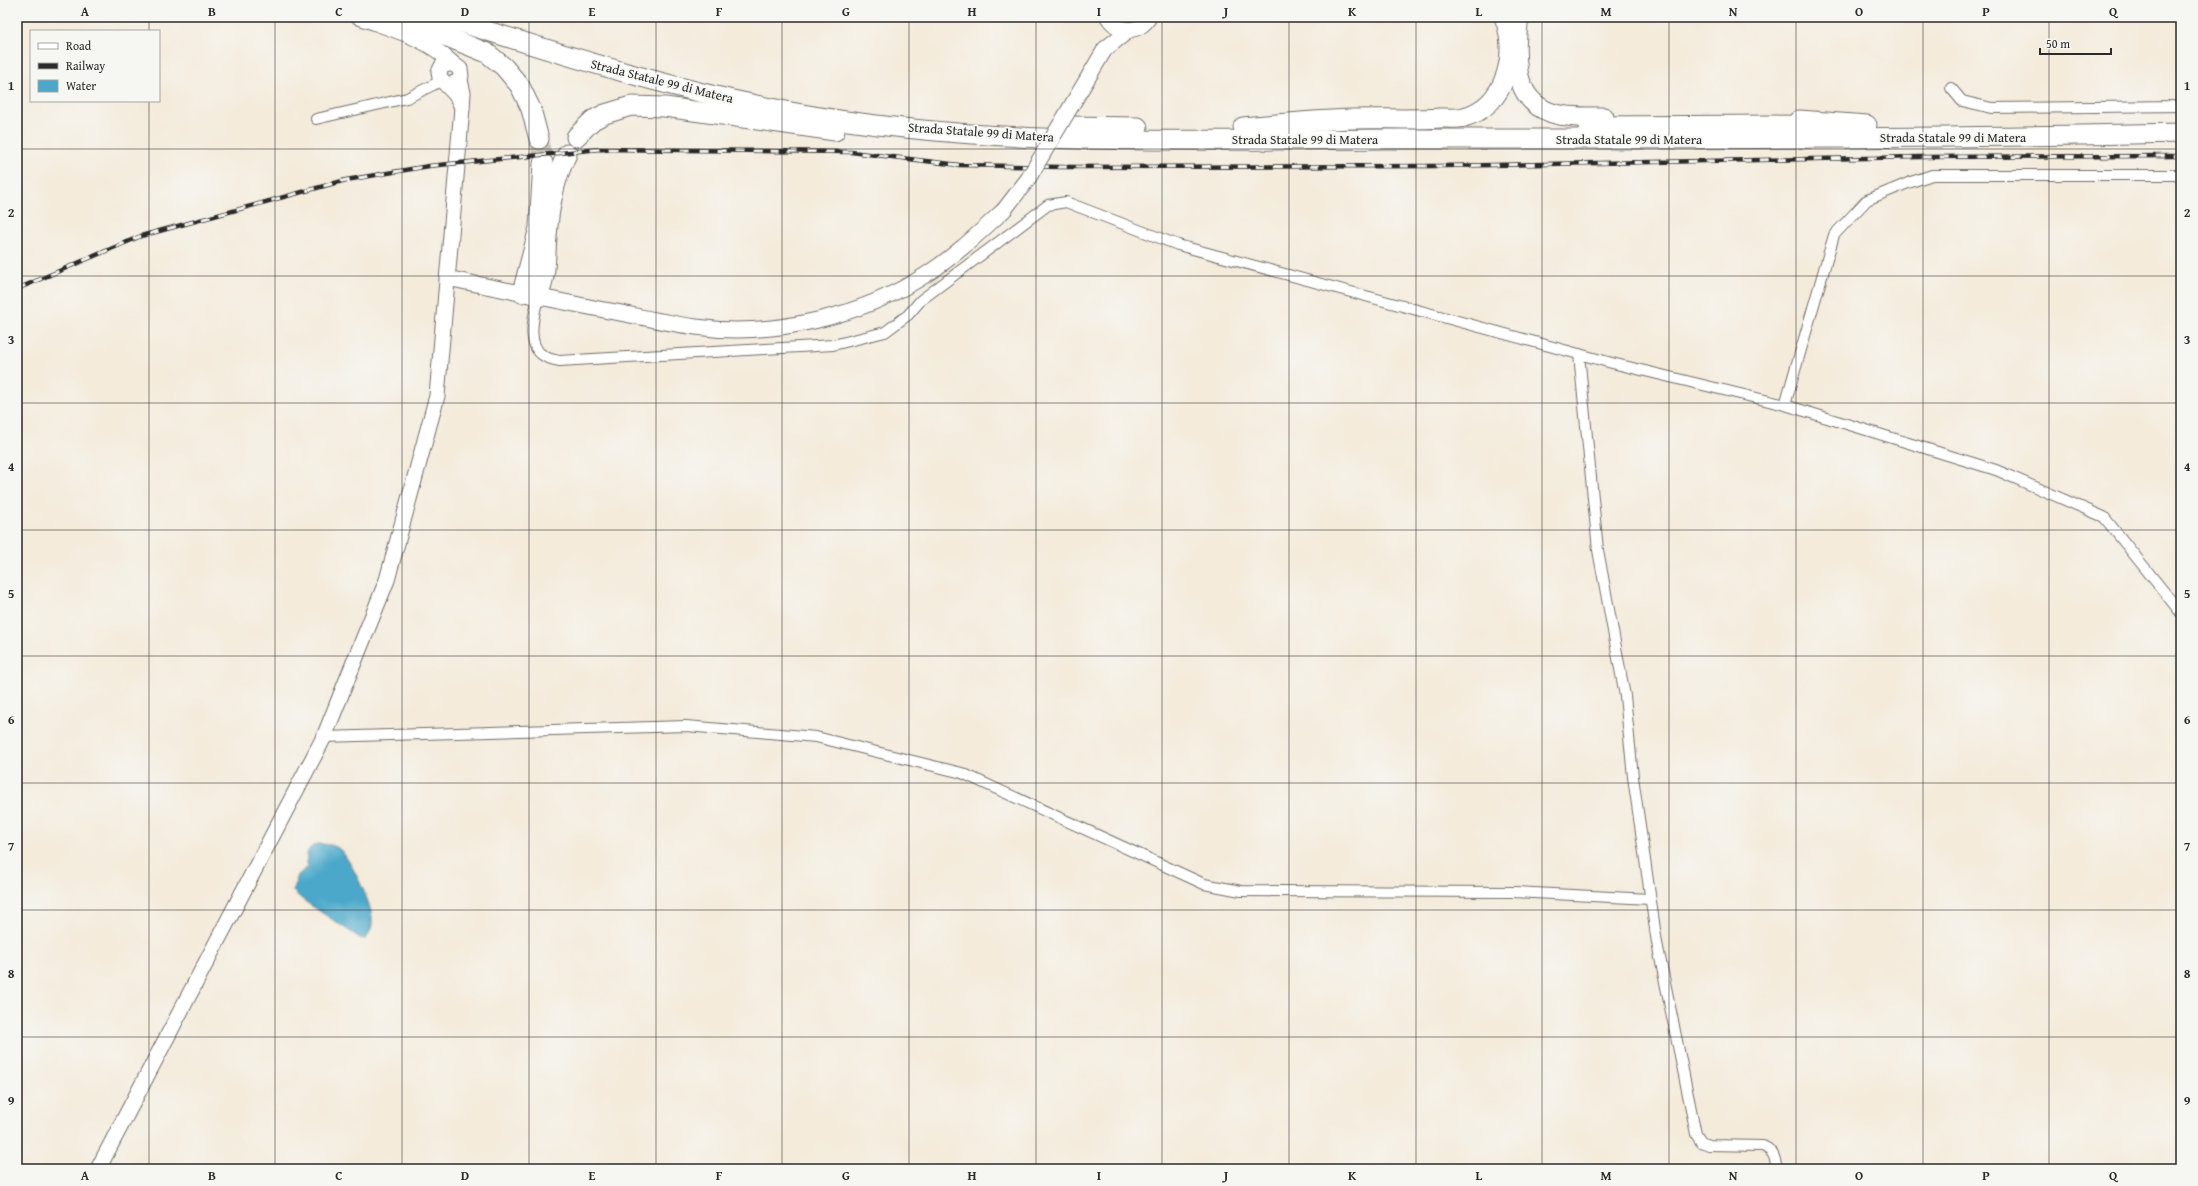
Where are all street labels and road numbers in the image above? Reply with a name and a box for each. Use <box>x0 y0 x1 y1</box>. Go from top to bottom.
street label: Strada Statale 99 di Matera <box>589 54 736 108</box>
street label: Strada Statale 99 di Matera <box>907 117 1056 147</box>
street label: Strada Statale 99 di Matera <box>1880 128 2027 147</box>
street label: Strada Statale 99 di Matera <box>1232 130 1379 149</box>
street label: Strada Statale 99 di Matera <box>1556 130 1703 149</box>

